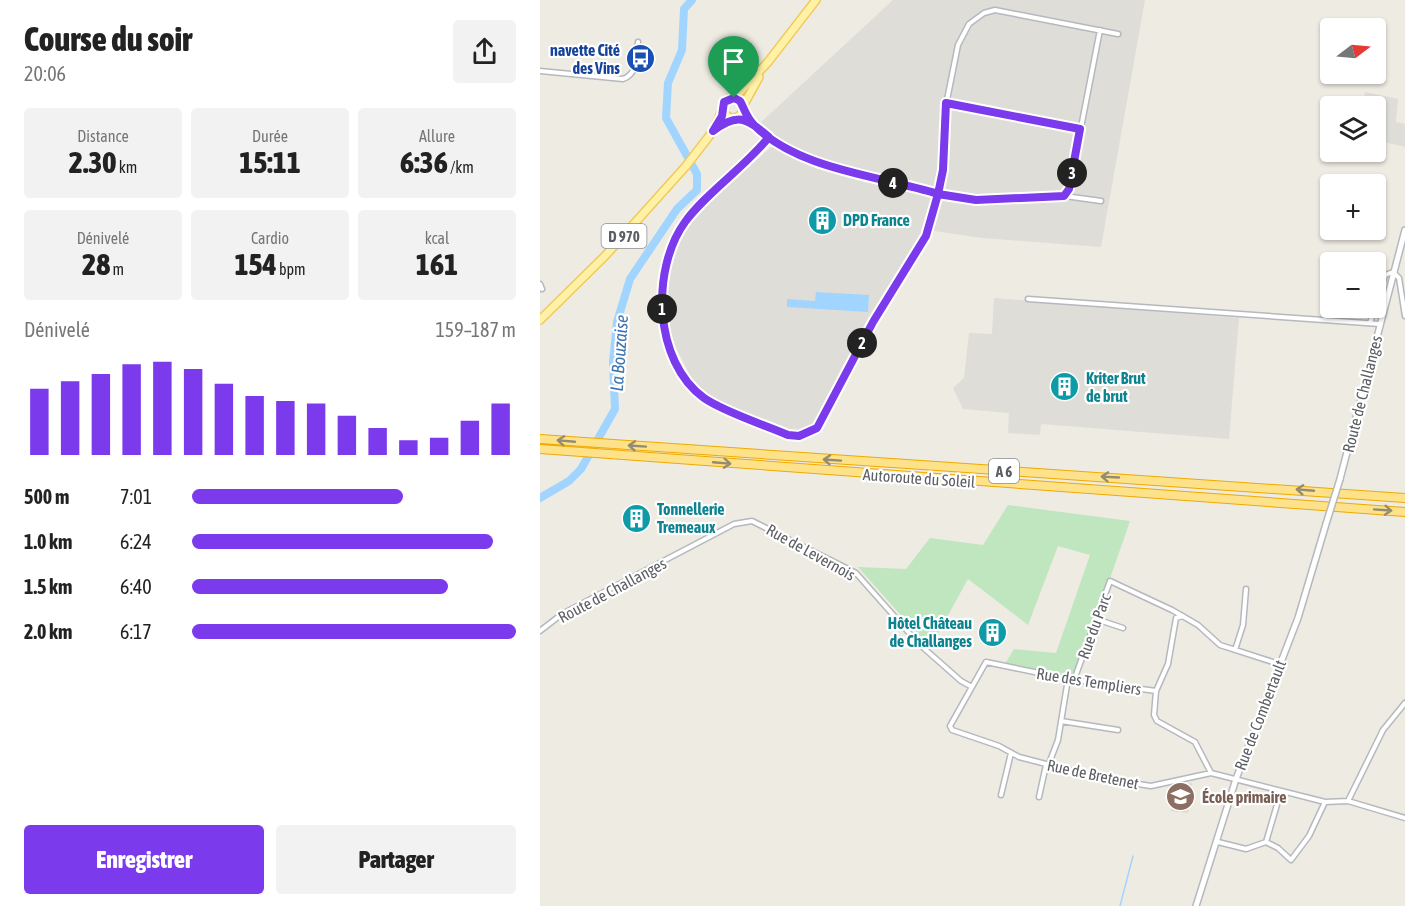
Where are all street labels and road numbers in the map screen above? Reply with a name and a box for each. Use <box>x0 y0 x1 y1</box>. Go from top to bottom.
road number: D 970 <box>602 224 646 248</box>
street label: Route de Challanges <box>1339 333 1386 455</box>
road number: A 6 <box>989 459 1019 483</box>
street label: Autoroute du Soleil <box>862 465 976 491</box>
street label: Rue de Levernois <box>764 520 859 584</box>
street label: Route de Challanges <box>555 554 670 627</box>
street label: Rue du Parc <box>1074 591 1114 661</box>
street label: Rue de Combertault <box>1231 657 1289 773</box>
street label: Rue des Templiers <box>1035 664 1143 699</box>
street label: Rue de Bretenet <box>1046 756 1141 793</box>

